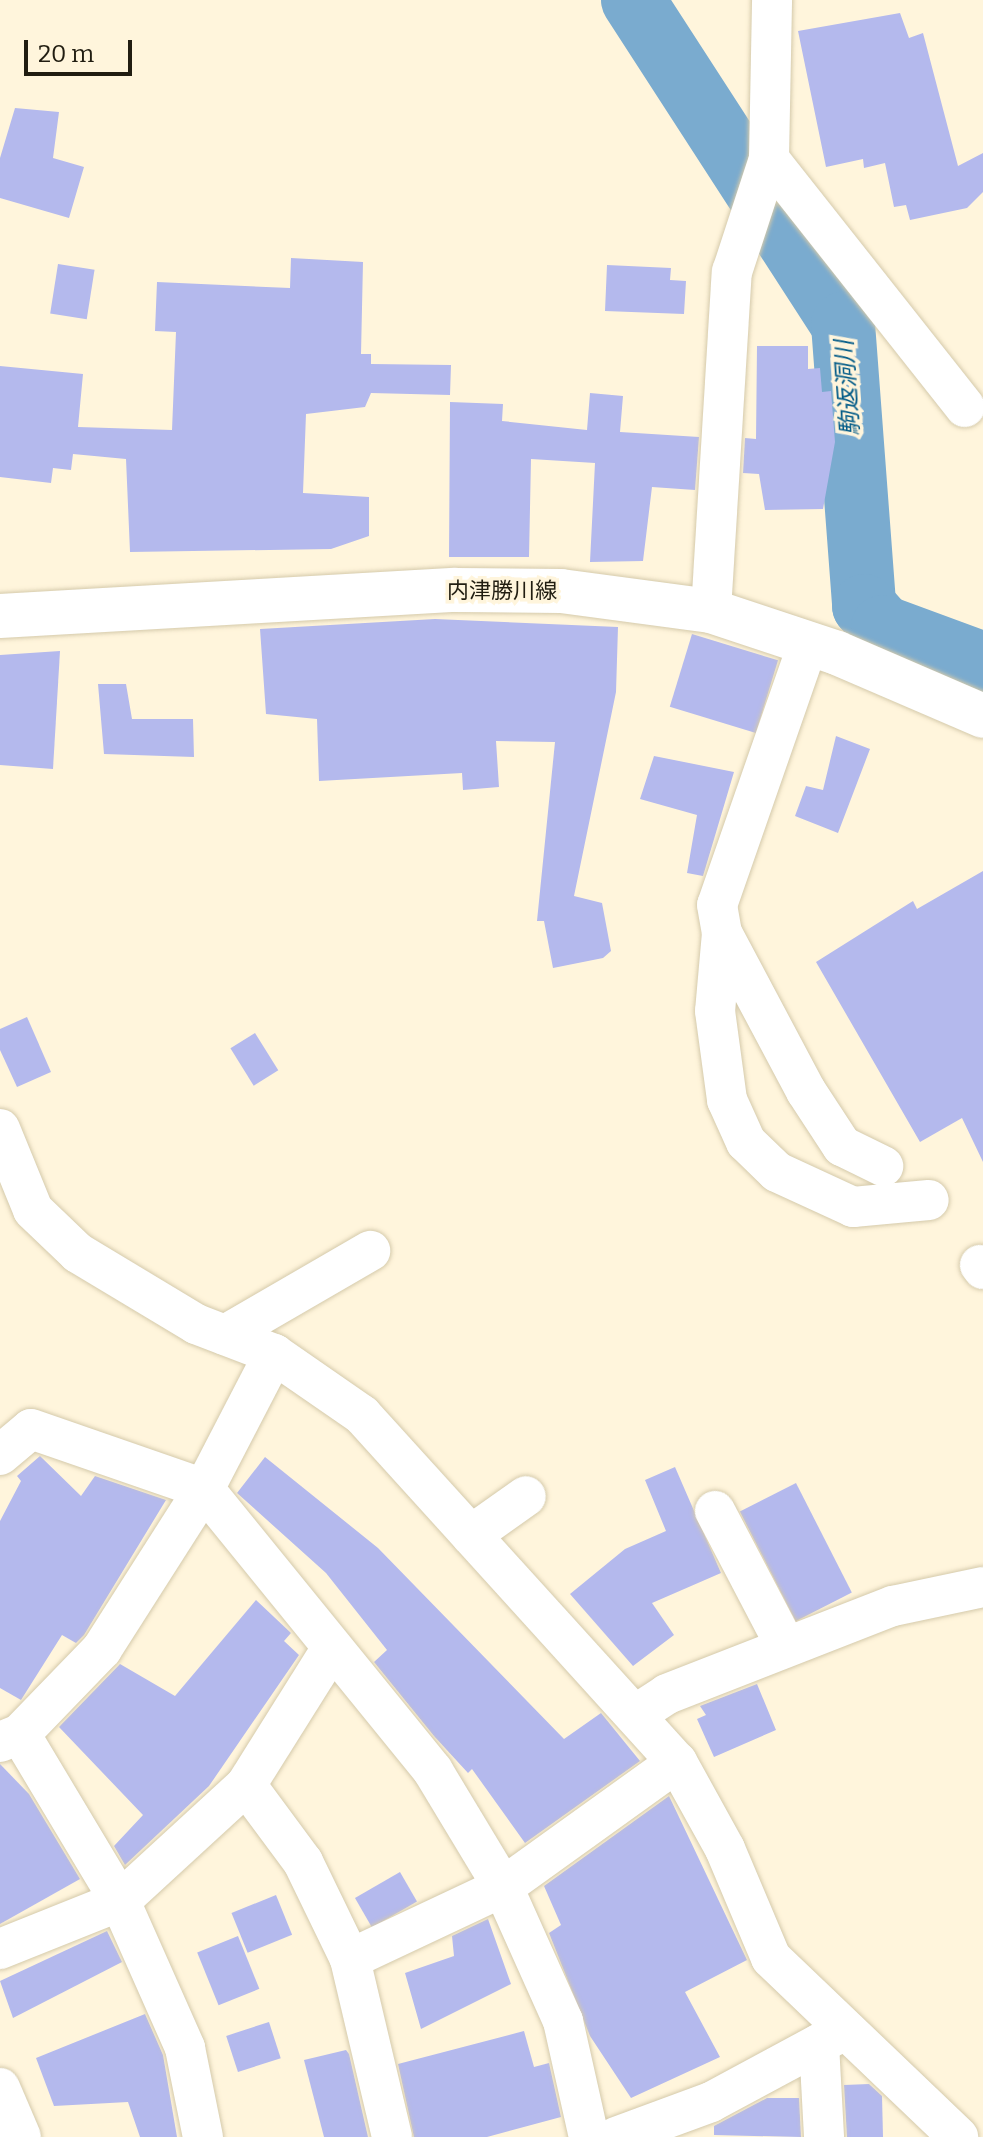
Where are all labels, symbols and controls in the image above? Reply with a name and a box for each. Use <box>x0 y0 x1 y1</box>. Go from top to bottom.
scale bar <box>28 24 136 74</box>
text: 20 m <box>38 40 94 68</box>
water label: 駒返洞川 <box>830 339 866 437</box>
street label: 内津勝川線 <box>447 578 557 604</box>

